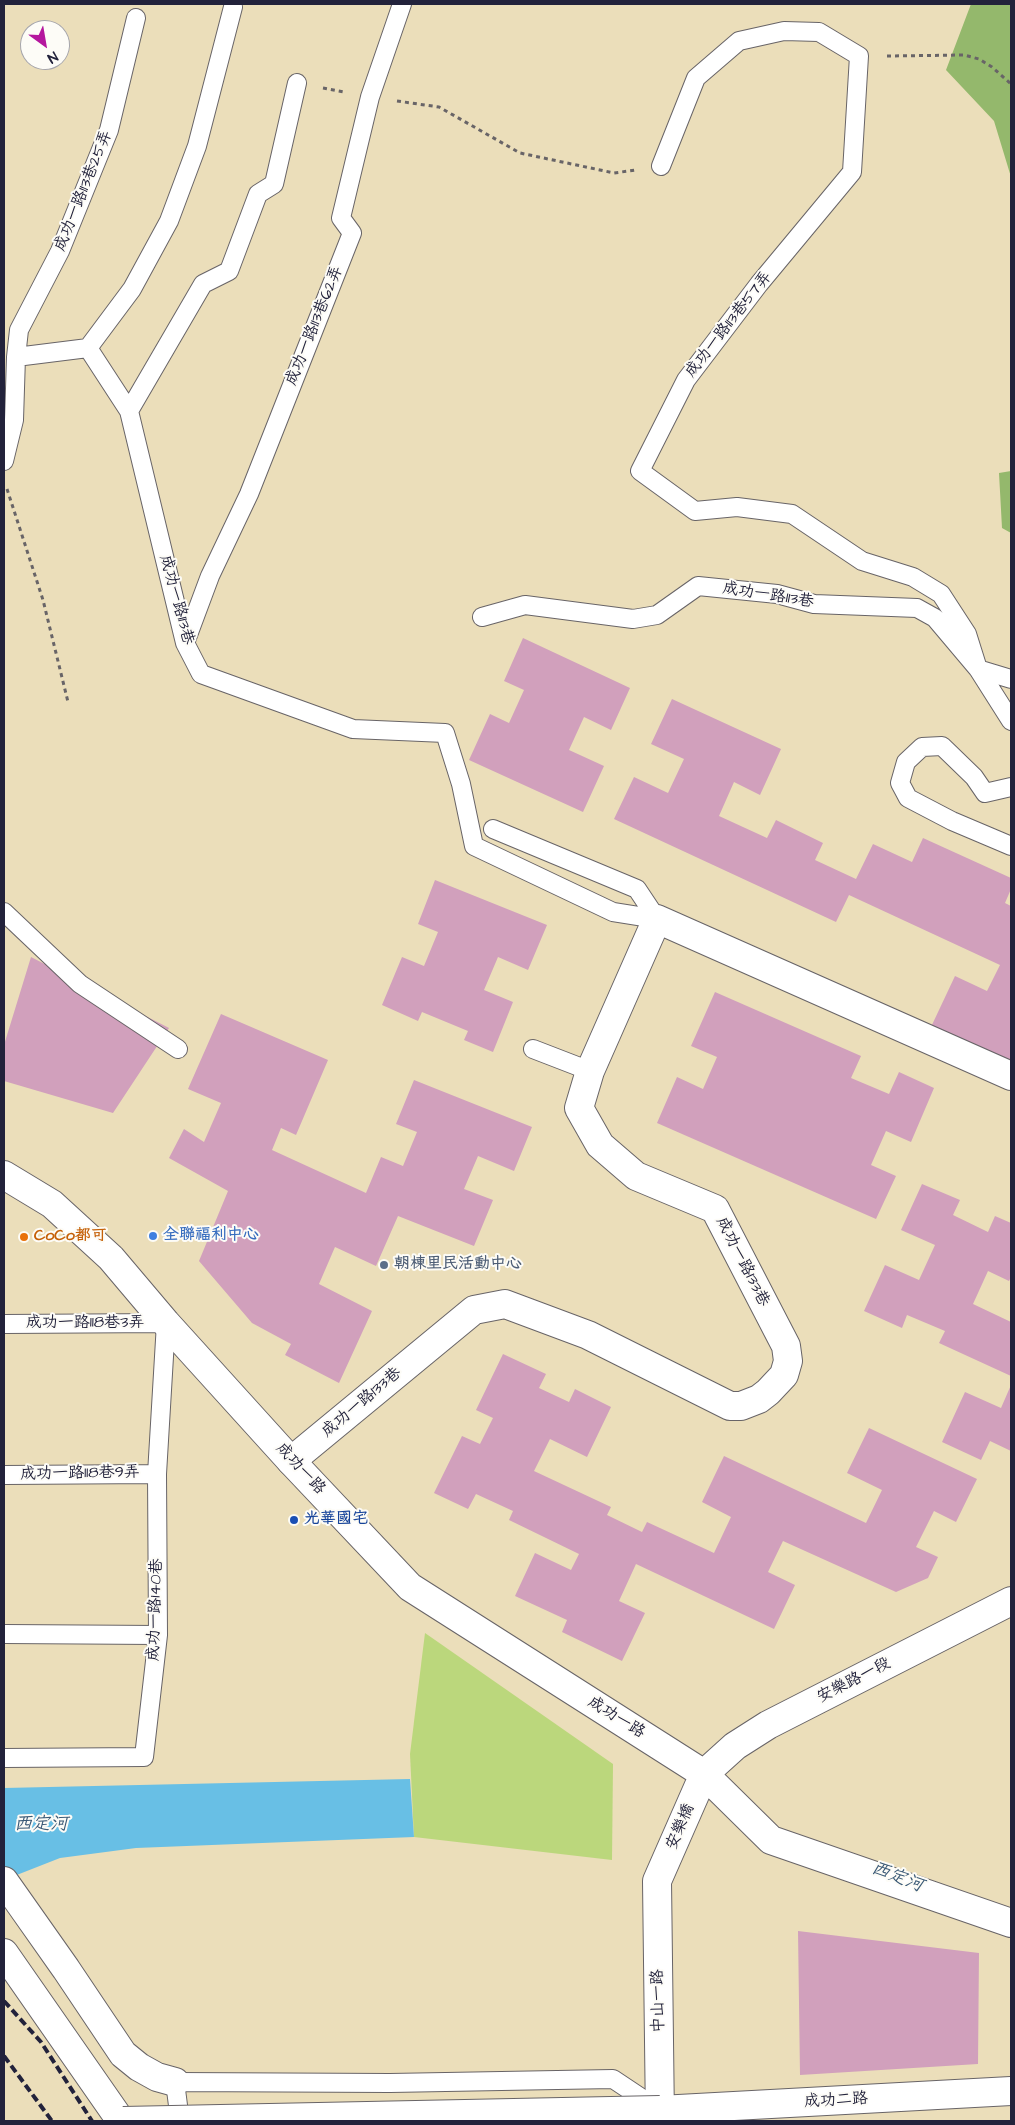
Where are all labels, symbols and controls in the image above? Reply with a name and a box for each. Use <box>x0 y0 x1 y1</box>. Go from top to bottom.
north arrow <box>20 20 70 70</box>
text: N <box>43 46 61 68</box>
street label: 成功一路113巷25弄 <box>51 128 117 254</box>
street label: 成功一路113巷62弄 <box>282 263 348 389</box>
street label: 成功一路113巷57弄 <box>682 268 776 382</box>
street label: 成功一路113巷 <box>155 553 197 647</box>
street label: 成功一路113巷 <box>721 579 815 613</box>
street label: 成功一路133巷 <box>711 1214 773 1310</box>
place label: 全聯福利中心 <box>163 1226 259 1246</box>
place label: CoCo都可 <box>34 1227 107 1247</box>
marker: 全聯福利中心 <box>147 1230 159 1242</box>
marker: CoCo都可 <box>18 1231 30 1243</box>
place label: 朝棟里民活動中心 <box>394 1255 522 1275</box>
marker: 朝棟里民活動中心 <box>378 1259 390 1271</box>
street label: 成功一路118巷3弄 <box>26 1314 144 1334</box>
street label: 成功一路133巷 <box>318 1364 406 1442</box>
street label: 成功一路 <box>271 1439 329 1499</box>
street label: 成功一路118巷9弄 <box>20 1463 140 1485</box>
place label: 光華國宅 <box>304 1510 368 1530</box>
marker: 光華國宅 <box>288 1514 300 1526</box>
street label: 成功一路140巷 <box>145 1558 167 1662</box>
street label: 安樂路一段 <box>814 1654 894 1708</box>
street label: 成功一路 <box>584 1693 648 1743</box>
street label: 安樂橋 <box>663 1801 699 1853</box>
water label: 西定河 <box>14 1814 68 1836</box>
water label: 西定河 <box>868 1858 926 1898</box>
street label: 中山一路 <box>649 1969 669 2033</box>
street label: 成功二路 <box>804 2090 868 2112</box>

